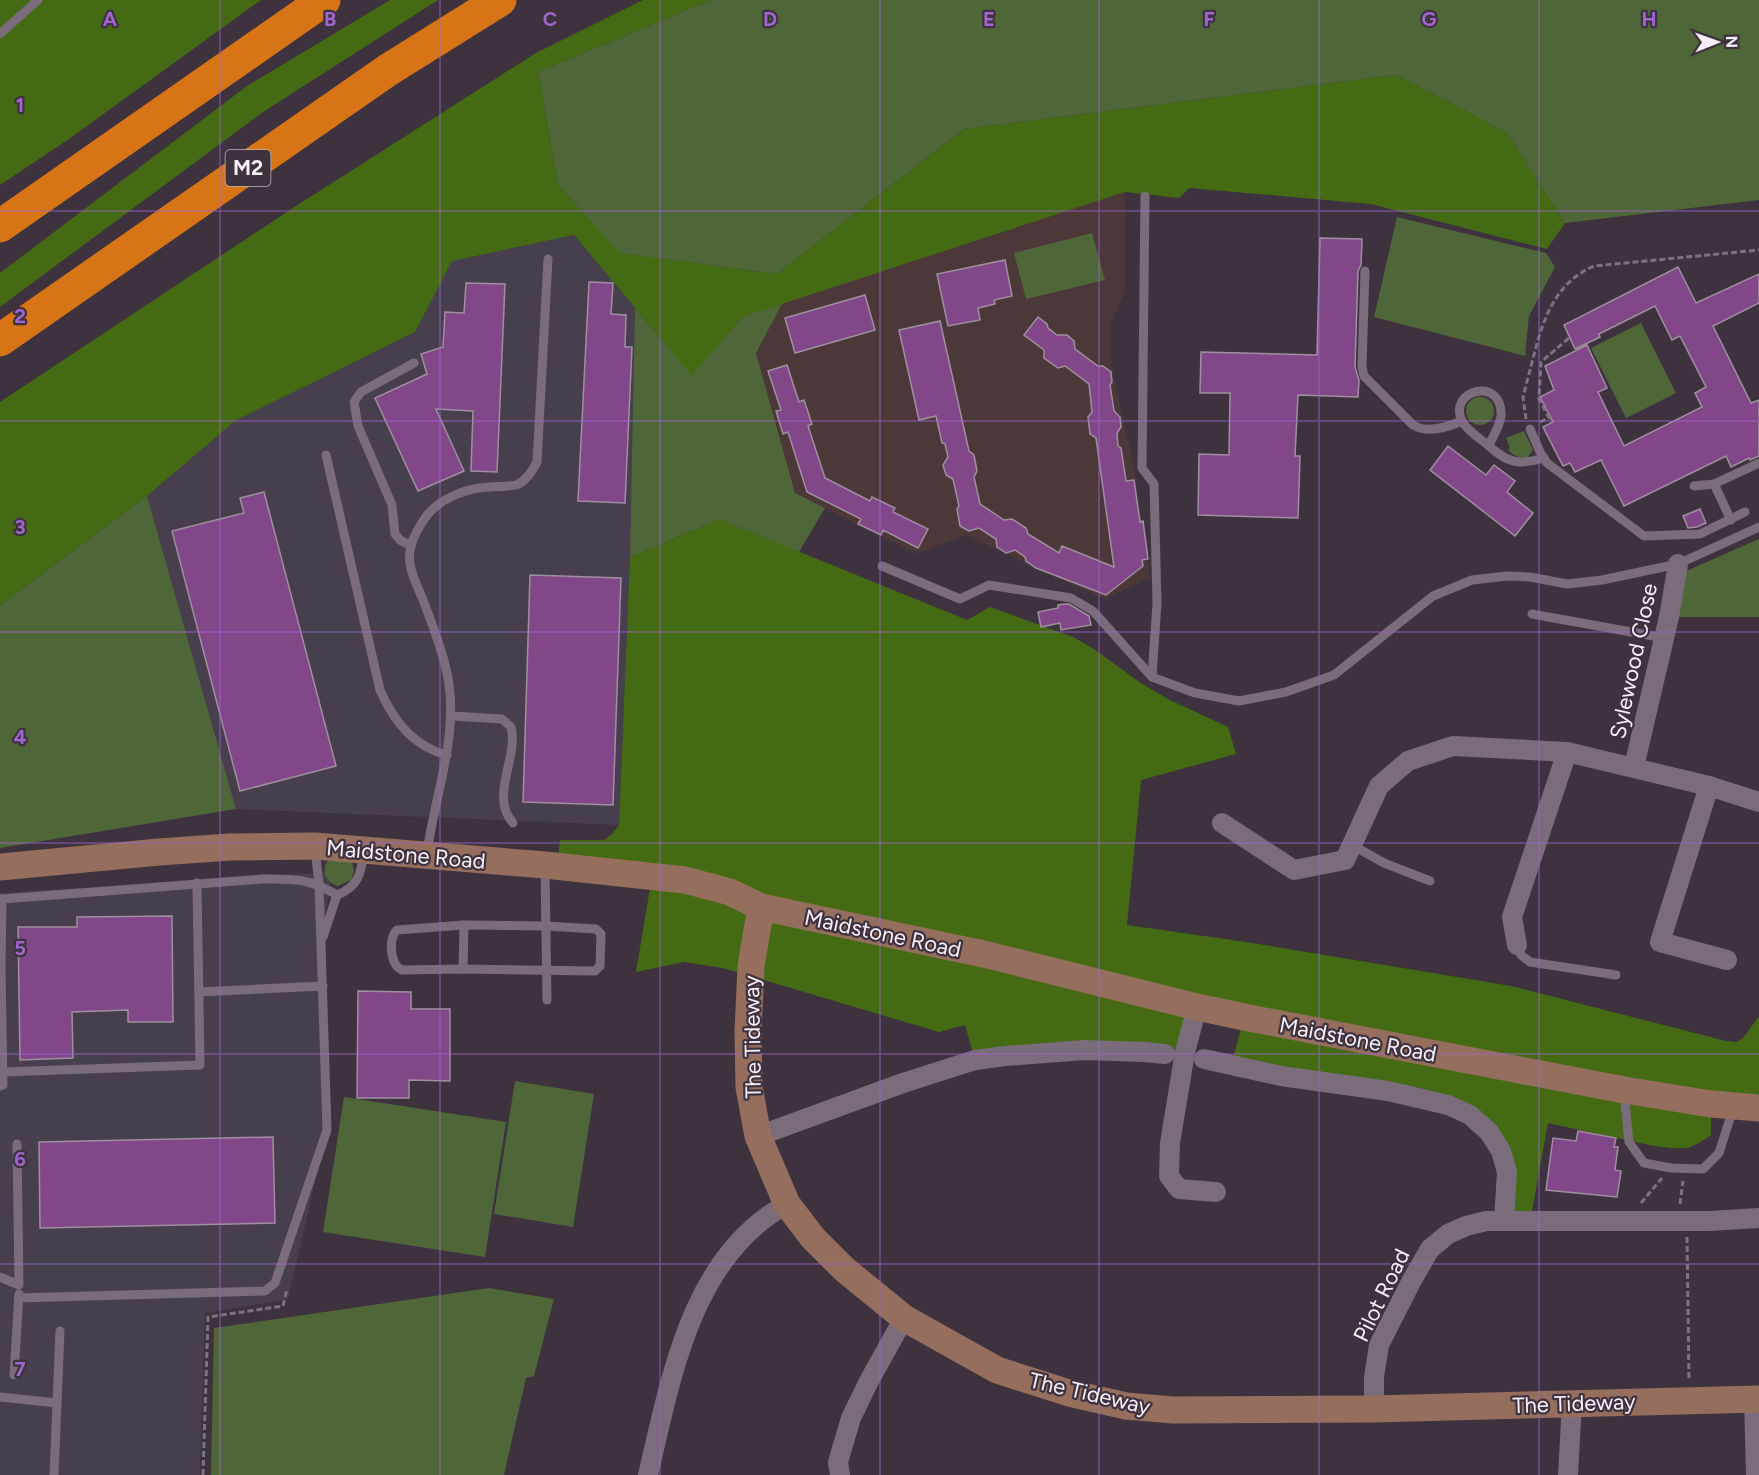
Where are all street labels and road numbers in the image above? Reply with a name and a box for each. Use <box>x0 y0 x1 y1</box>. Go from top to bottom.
road number: M2 <box>226 150 270 186</box>
street label: Sylewood Close <box>1604 581 1663 741</box>
street label: Maidstone Road <box>325 834 487 875</box>
street label: Maidstone Road <box>802 904 964 963</box>
street label: The Tideway <box>738 975 767 1099</box>
street label: Maidstone Road <box>1277 1011 1439 1068</box>
street label: Pilot Road <box>1347 1244 1415 1346</box>
street label: The Tideway <box>1027 1366 1153 1421</box>
street label: The Tideway <box>1512 1388 1637 1419</box>

